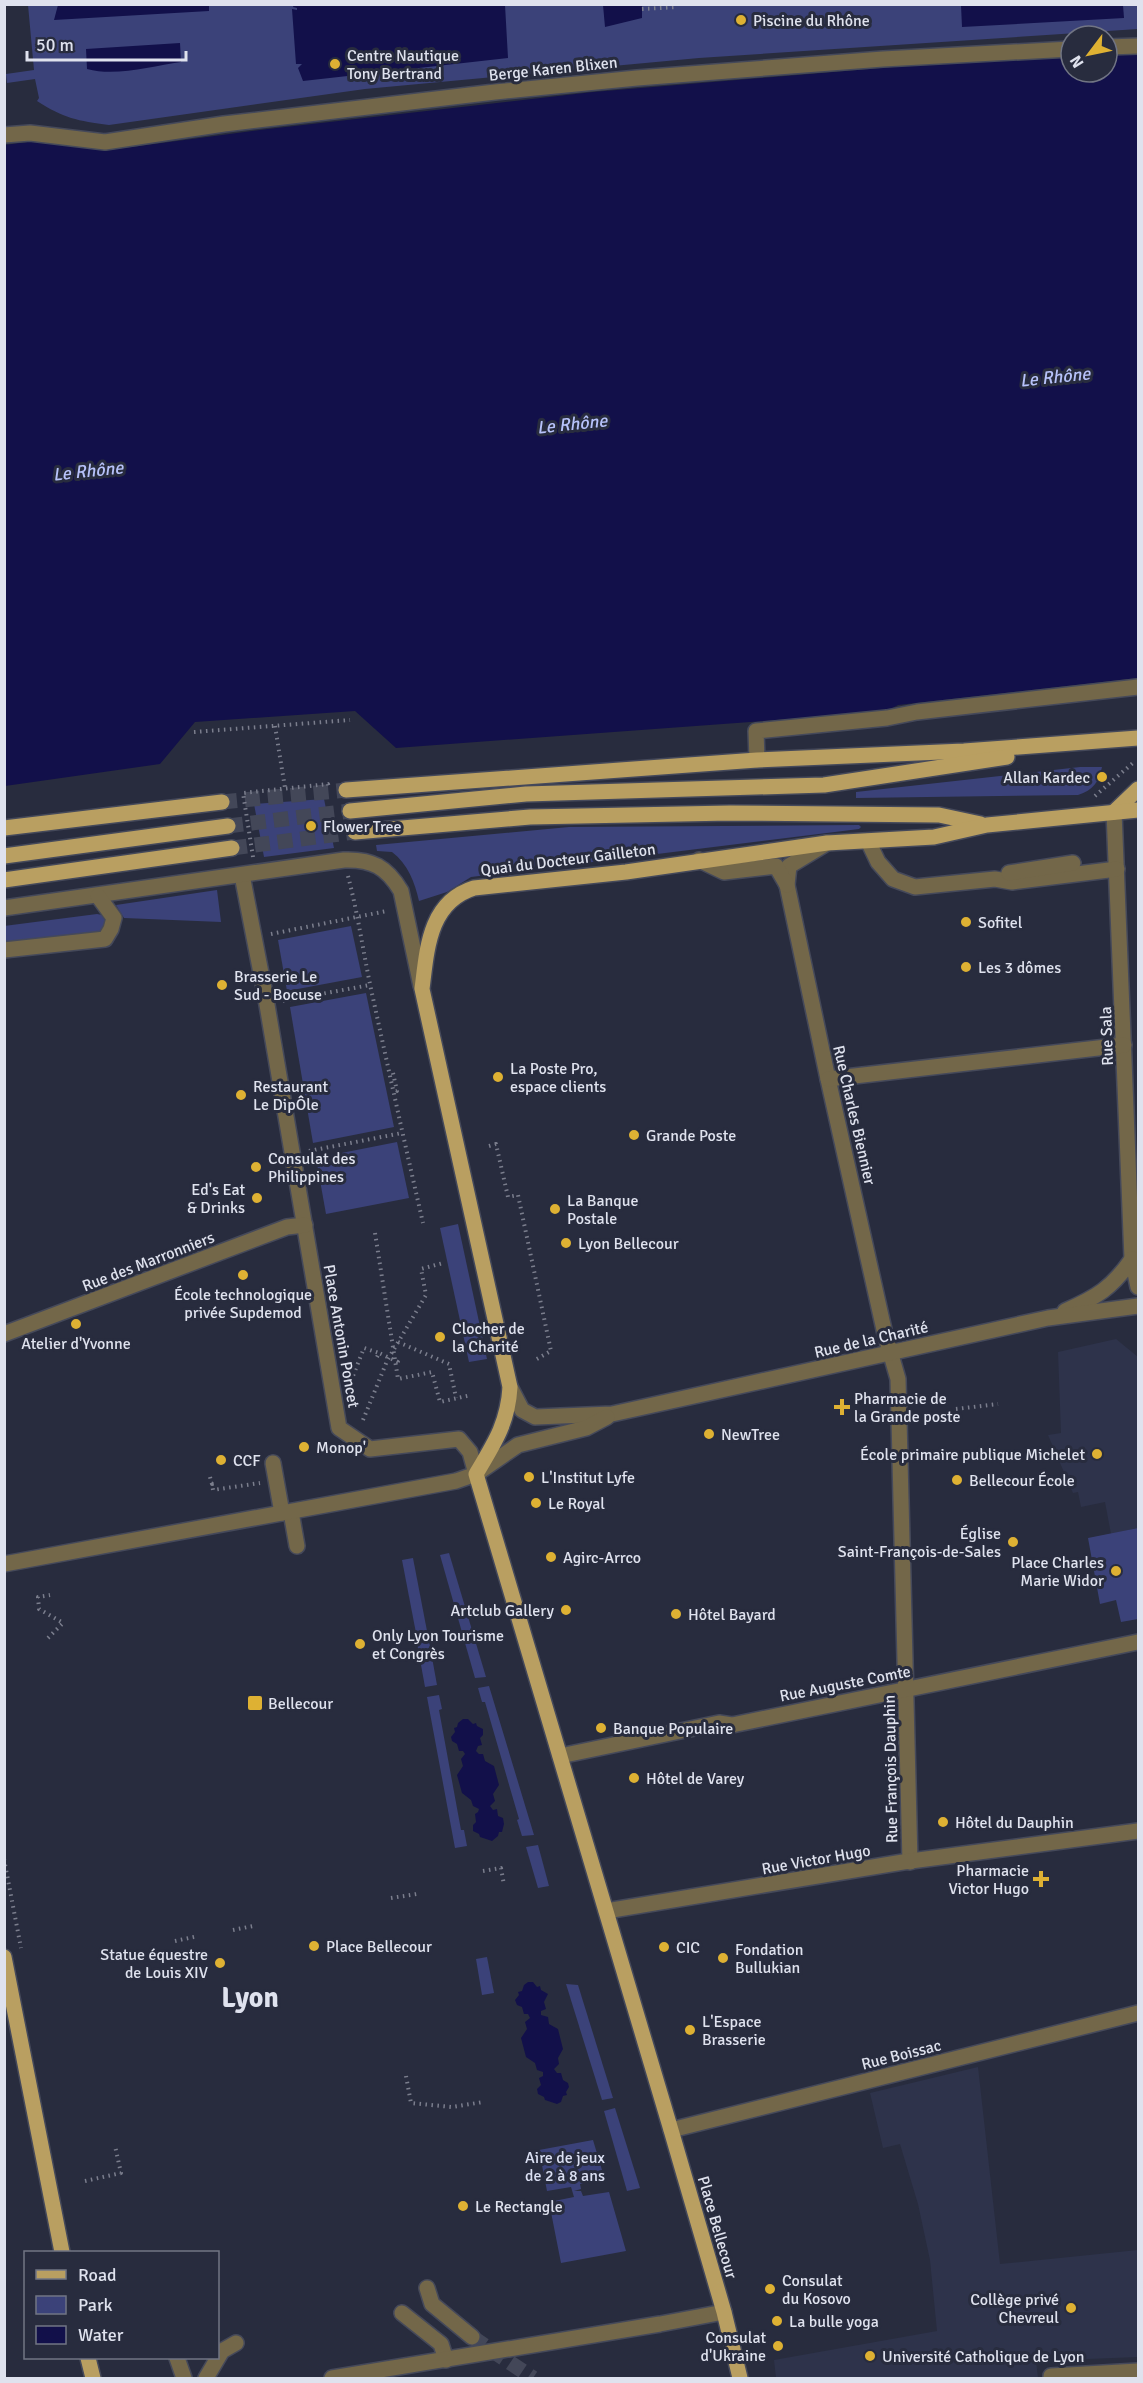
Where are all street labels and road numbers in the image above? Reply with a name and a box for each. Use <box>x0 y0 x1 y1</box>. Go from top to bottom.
street label: Berge Karen Blixen <box>488 52 618 86</box>
street label: Quai du Docteur Gailleton <box>479 839 657 881</box>
street label: Rue Sala <box>1096 1006 1118 1066</box>
street label: Rue Charles Biennier <box>828 1043 880 1187</box>
street label: Rue des Marronniers <box>79 1228 217 1296</box>
street label: Place Antonin Poncet <box>319 1263 364 1410</box>
street label: Rue de la Charité <box>812 1317 930 1363</box>
street label: Rue Auguste Comte <box>778 1661 912 1706</box>
street label: Rue François Dauphin <box>880 1695 902 1843</box>
street label: Rue Victor Hugo <box>760 1841 872 1879</box>
street label: Rue Boissac <box>859 2035 943 2075</box>
street label: Place Bellecour <box>693 2174 741 2281</box>

